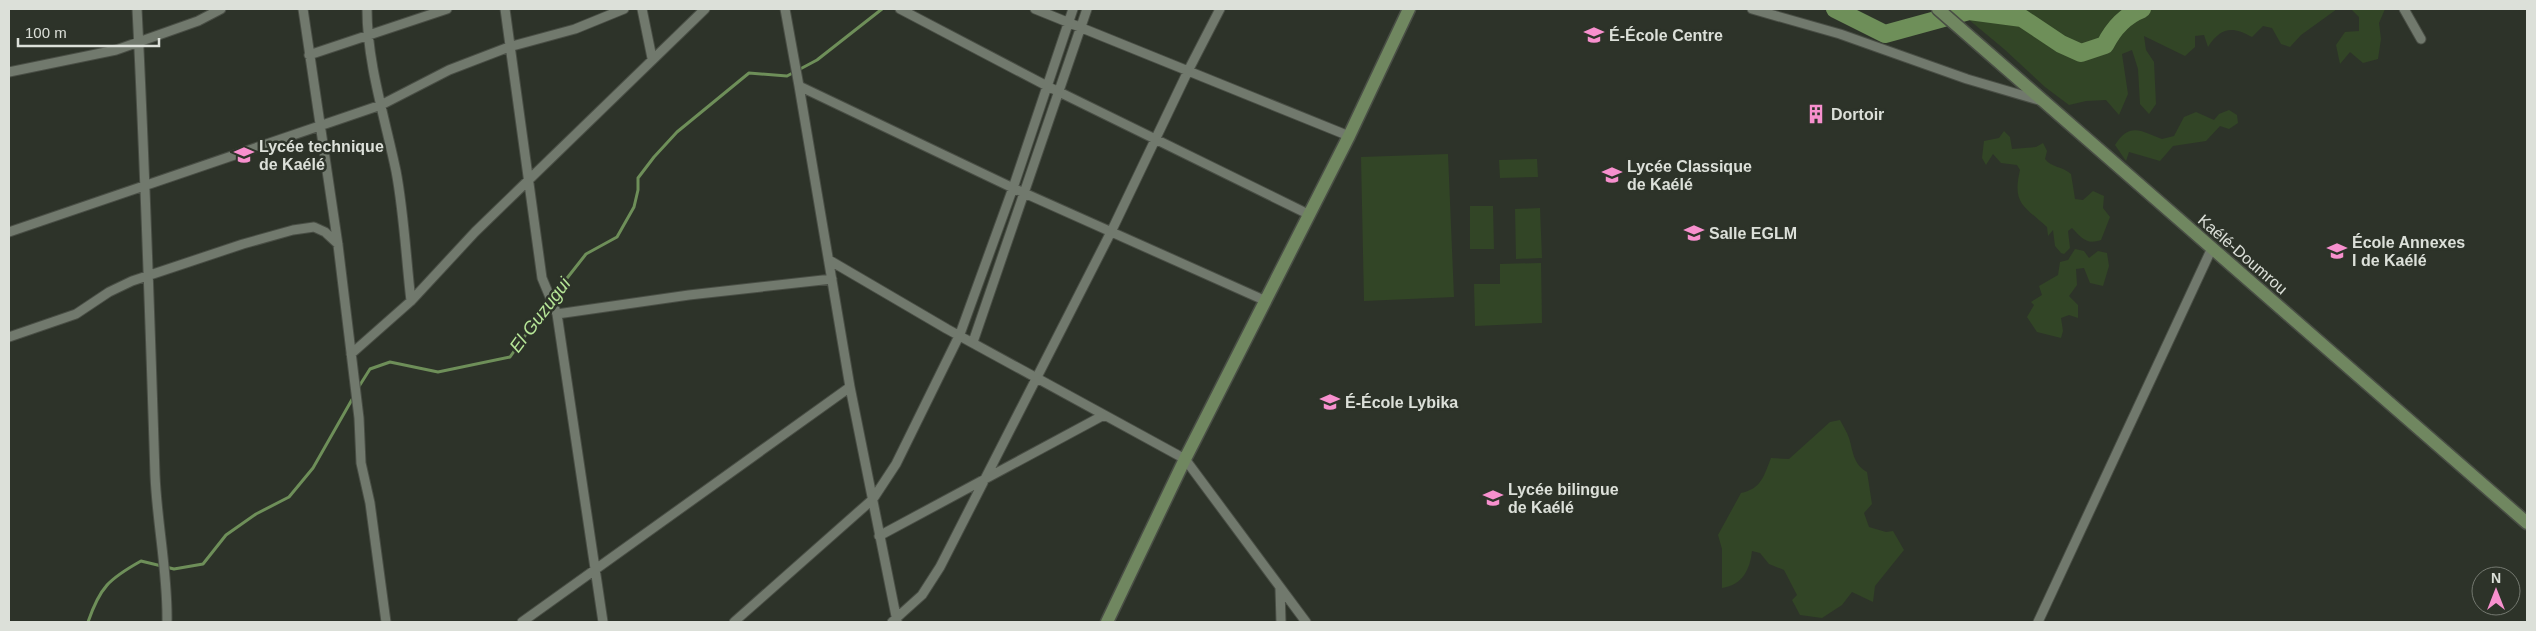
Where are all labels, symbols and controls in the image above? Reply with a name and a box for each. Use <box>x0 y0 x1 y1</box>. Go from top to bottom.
scale bar <box>18 15 159 47</box>
text: 100 m <box>25 24 67 41</box>
school or university icon: É-École Centre <box>1583 24 1605 46</box>
place label: É-École Centre <box>1609 26 1723 44</box>
building icon: Dortoir <box>1805 103 1827 125</box>
place label: Dortoir <box>1831 106 1884 123</box>
place label: Lycée technique de Kaélé <box>259 138 384 173</box>
school or university icon: Lycée technique de Kaélé <box>233 144 255 166</box>
place label: Lycée Classique de Kaélé <box>1627 158 1752 193</box>
school or university icon: Lycée Classique de Kaélé <box>1601 164 1623 186</box>
street label: Kaélé-Doumrou <box>2195 211 2291 298</box>
school or university icon: Salle EGLM <box>1683 222 1705 244</box>
place label: Salle EGLM <box>1709 225 1797 242</box>
place label: École Annexes I de Kaélé <box>2352 233 2465 269</box>
school or university icon: École Annexes I de Kaélé <box>2326 240 2348 262</box>
water label: El Guzugui <box>506 273 575 356</box>
school or university icon: É-École Lybika <box>1319 391 1341 413</box>
place label: É-École Lybika <box>1345 393 1458 411</box>
place label: Lycée bilingue de Kaélé <box>1508 481 1619 516</box>
school or university icon: Lycée bilingue de Kaélé <box>1482 487 1504 509</box>
north arrow <box>2471 566 2521 616</box>
text: N <box>2491 570 2501 586</box>

